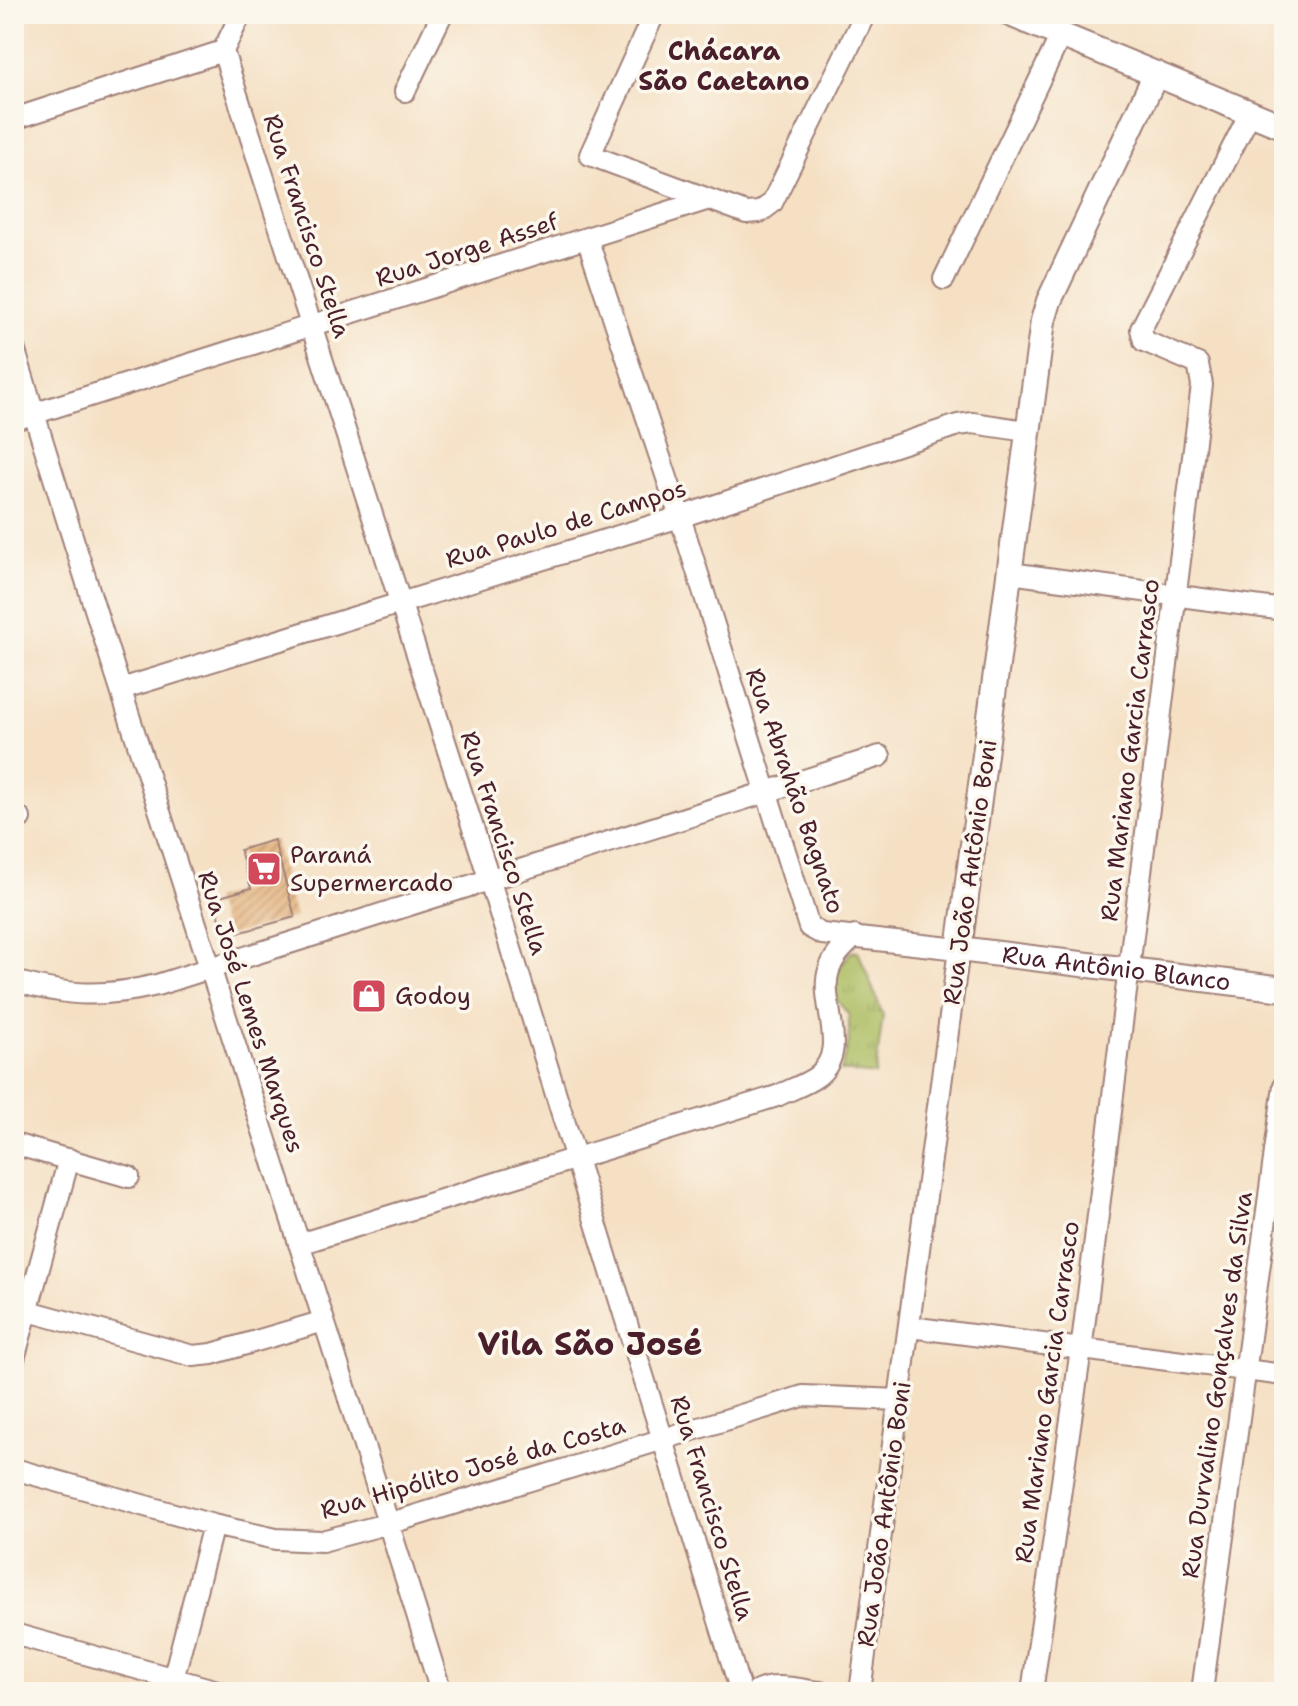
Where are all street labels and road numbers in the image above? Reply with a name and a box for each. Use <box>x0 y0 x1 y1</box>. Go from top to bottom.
street label: Rua Francisco Stella <box>256 110 358 342</box>
street label: Rua Jorge Assef <box>372 205 564 295</box>
street label: Rua Paulo de Campos <box>442 472 690 576</box>
street label: Rua Mariano Garcia Carrasco <box>1093 577 1167 923</box>
street label: Rua Abrahão Bagnato <box>738 664 852 918</box>
street label: Rua Francisco Stella <box>453 727 555 959</box>
street label: Rua João Antônio Boni <box>935 737 1005 1007</box>
street label: Rua José Lemes Marques <box>190 867 312 1157</box>
street label: Rua Antônio Blanco <box>1000 938 1232 998</box>
street label: Rua Durvalino Gonçalves da Silva <box>1174 1190 1260 1580</box>
street label: Rua Mariano Garcia Carrasco <box>1007 1219 1087 1565</box>
street label: Rua João Antônio Boni <box>849 1379 919 1649</box>
street label: Rua Francisco Stella <box>663 1392 761 1624</box>
street label: Rua Hipólito José da Costa <box>317 1409 629 1527</box>

